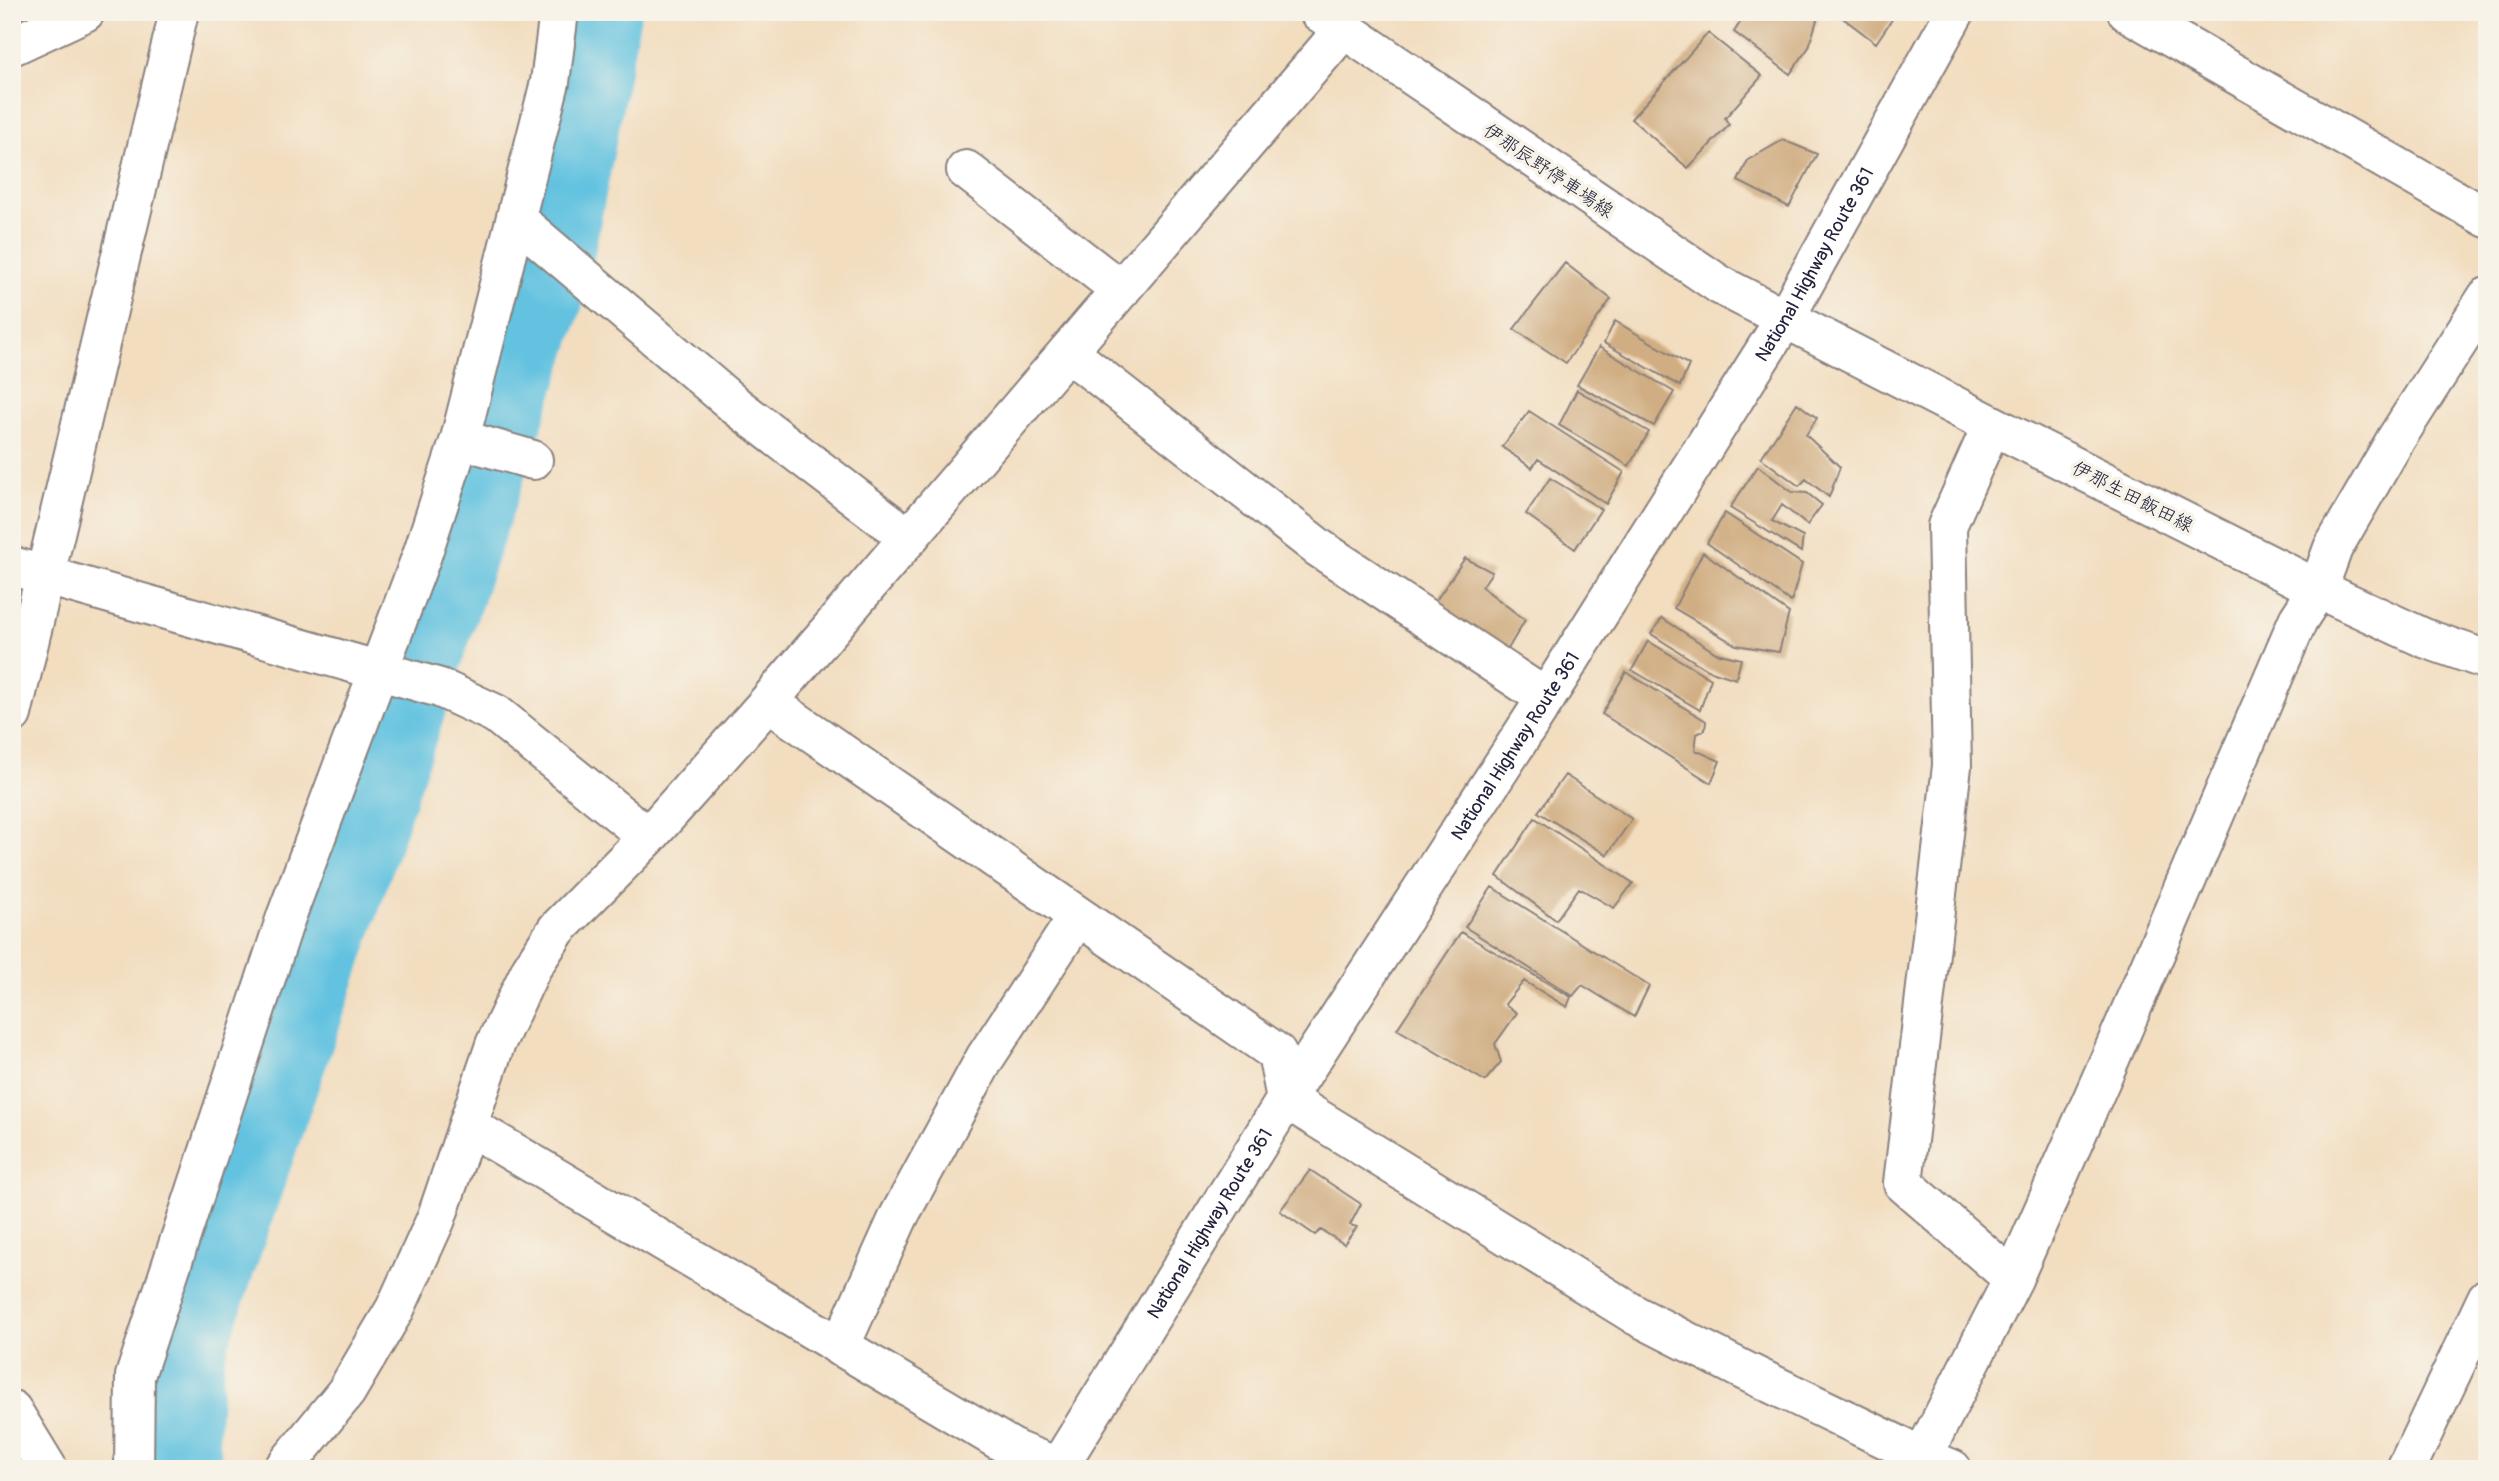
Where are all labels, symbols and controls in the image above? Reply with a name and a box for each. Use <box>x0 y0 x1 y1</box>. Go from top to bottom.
street label: 伊那辰野停車場線 <box>1479 118 1618 223</box>
street label: National Highway Route 361 <box>1750 163 1879 366</box>
street label: 伊那生田飯田線 <box>2068 456 2197 538</box>
street label: National Highway Route 361 <box>1446 648 1585 845</box>
street label: National Highway Route 361 <box>1142 1124 1278 1323</box>

